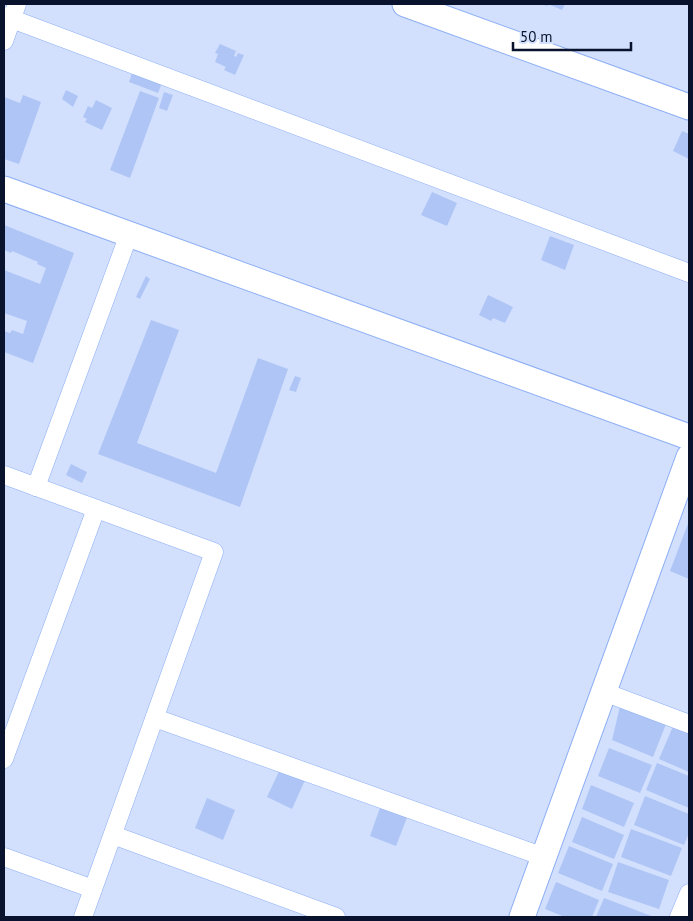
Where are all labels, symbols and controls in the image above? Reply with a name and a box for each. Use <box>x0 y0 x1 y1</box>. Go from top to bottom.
scale bar <box>513 20 630 52</box>
text: 50 m <box>520 27 553 46</box>

